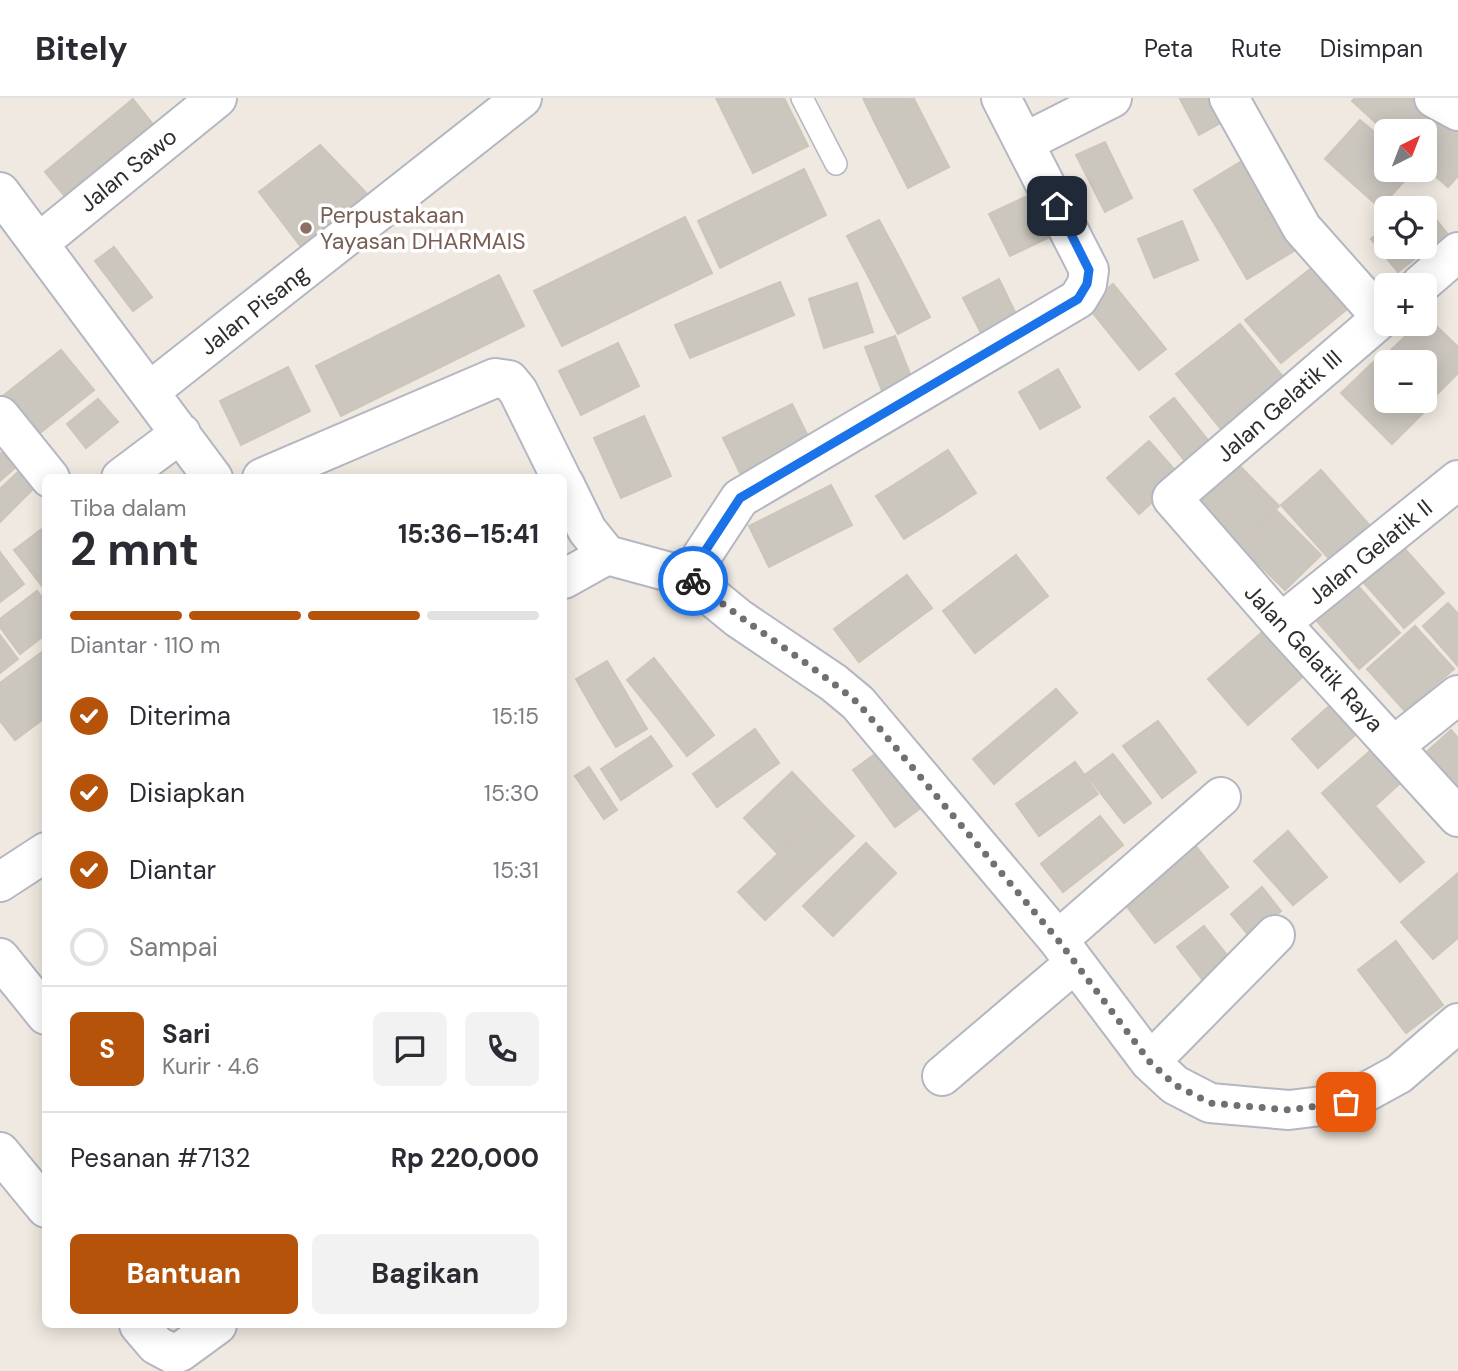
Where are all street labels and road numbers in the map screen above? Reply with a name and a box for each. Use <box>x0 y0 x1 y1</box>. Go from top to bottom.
street label: Jalan Sawo <box>73 121 183 219</box>
street label: Jalan Pisang <box>194 258 315 362</box>
street label: Jalan Gelatik III <box>1210 343 1348 469</box>
street label: Jalan Gelatik II <box>1302 493 1438 611</box>
street label: Jalan Gelatik Raya <box>1238 578 1390 738</box>

